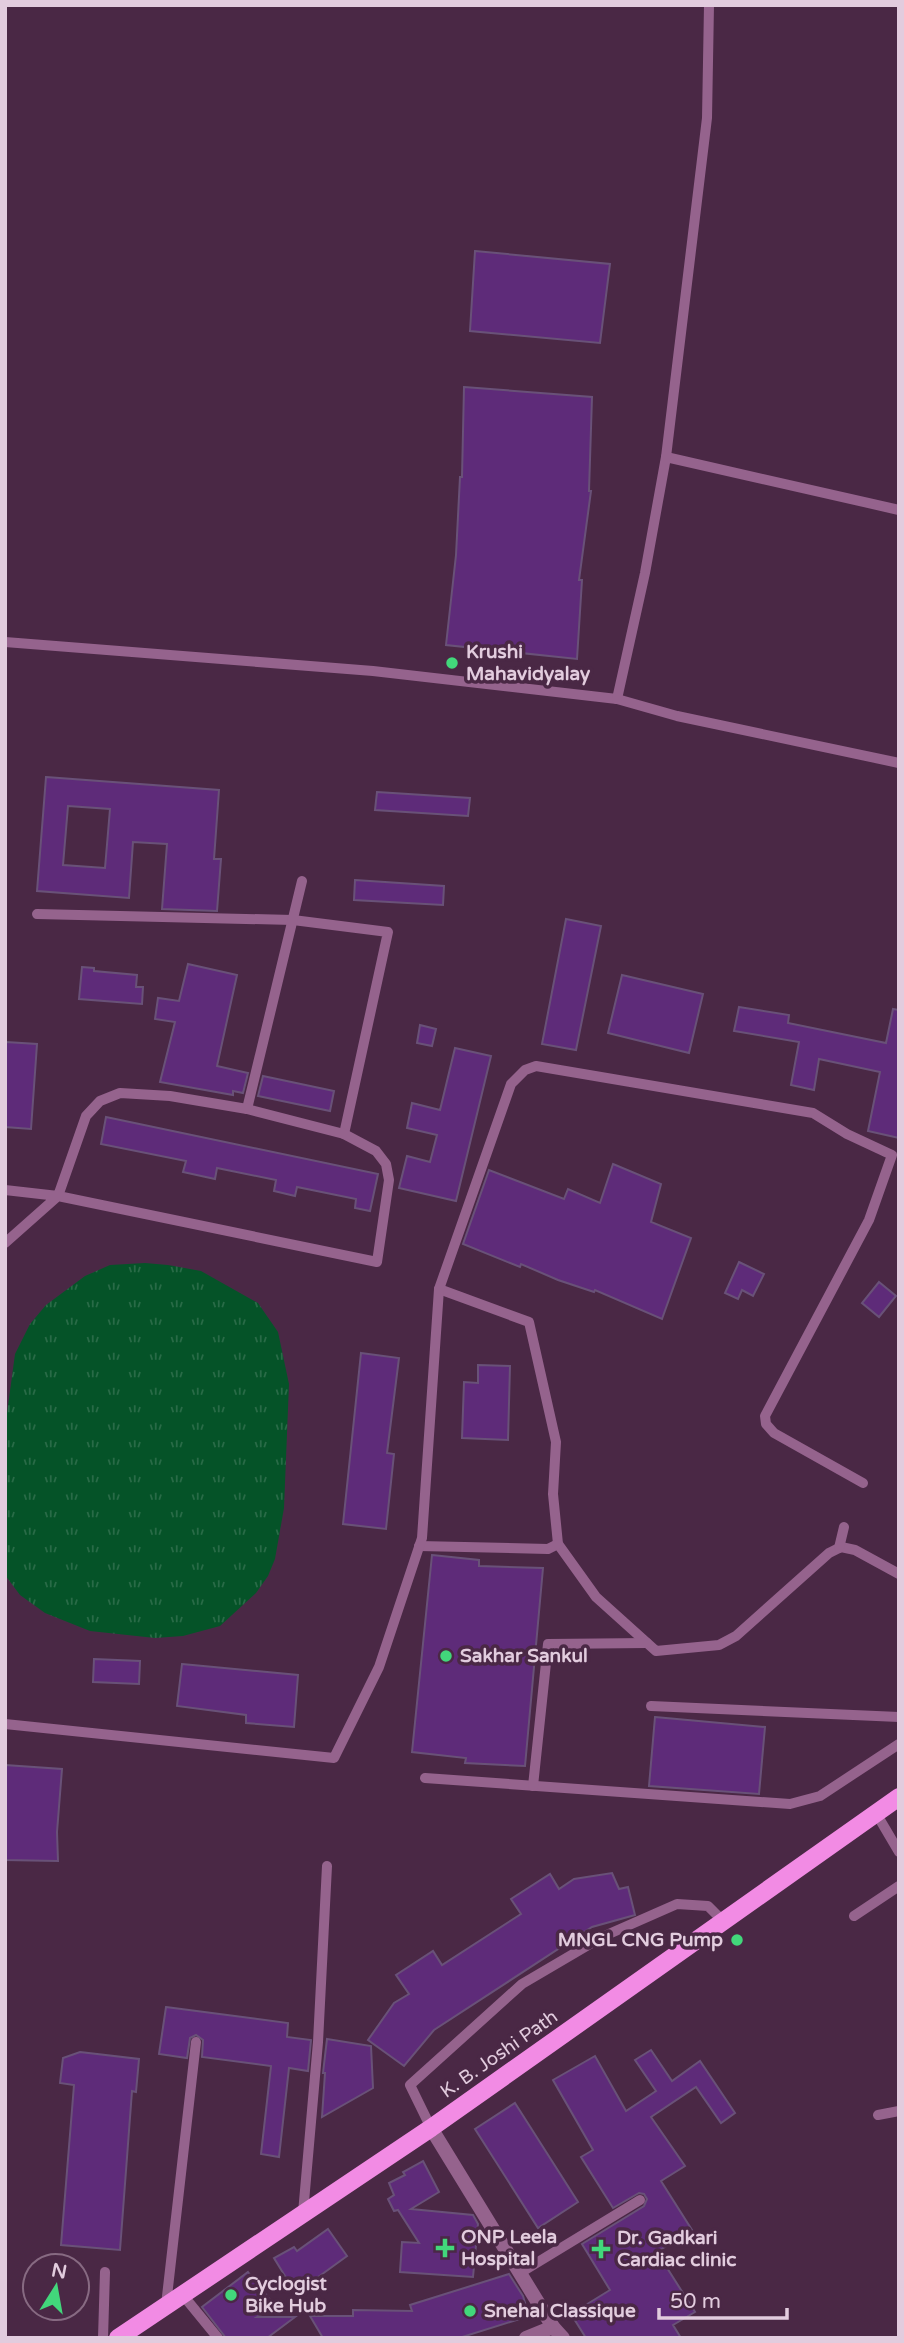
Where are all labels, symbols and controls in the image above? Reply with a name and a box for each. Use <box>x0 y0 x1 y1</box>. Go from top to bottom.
place label: Krushi Mahavidyalay <box>466 641 591 686</box>
marker: Krushi Mahavidyalay <box>444 655 460 671</box>
place label: Sakhar Sankul <box>460 1645 588 1667</box>
marker: Sakhar Sankul <box>438 1648 454 1664</box>
place label: MNGL CNG Pump <box>558 1929 723 1952</box>
marker: MNGL CNG Pump <box>729 1932 745 1948</box>
street label: K. B. Joshi Path <box>436 2005 562 2103</box>
place label: ONP Leela Hospital <box>461 2226 557 2271</box>
place label: Dr. Gadkari Cardiac clinic <box>617 2227 736 2271</box>
marker: ONP Leela Hospital <box>435 2238 455 2258</box>
marker: Dr. Gadkari Cardiac clinic <box>591 2239 611 2259</box>
north arrow <box>21 2252 91 2322</box>
text: N <box>49 2259 69 2284</box>
place label: Cyclogist Bike Hub <box>245 2273 327 2317</box>
scale bar <box>659 2276 787 2320</box>
marker: Cyclogist Bike Hub <box>223 2287 239 2303</box>
text: 50 m <box>670 2289 721 2314</box>
place label: Snehal Classique <box>484 2300 636 2323</box>
marker: Snehal Classique <box>462 2303 478 2319</box>

